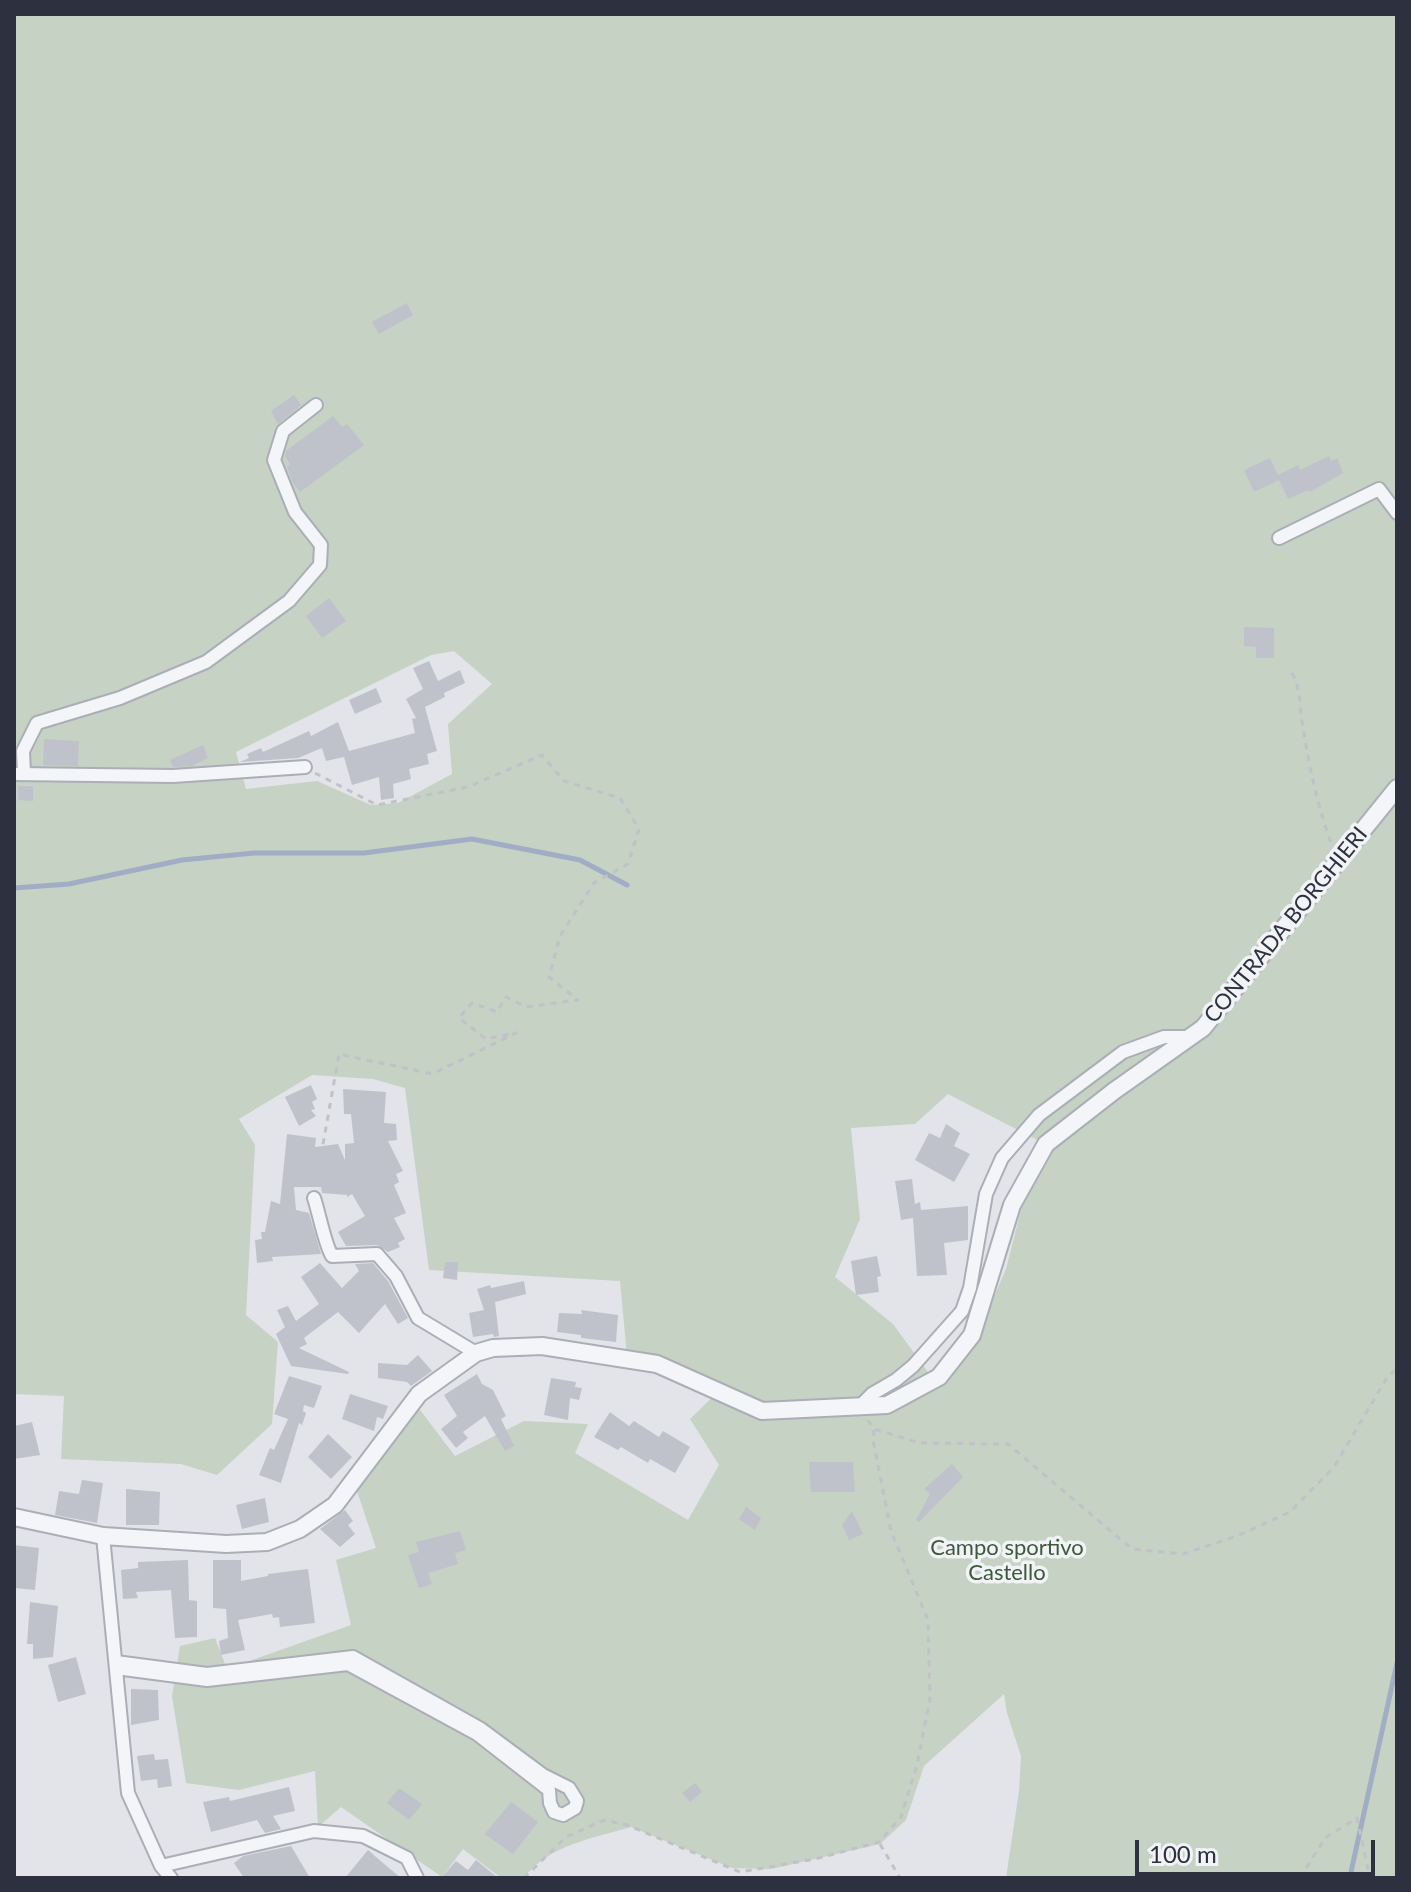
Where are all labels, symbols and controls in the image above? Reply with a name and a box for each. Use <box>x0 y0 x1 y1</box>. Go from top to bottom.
street label: CONTRADA BORGHIERI <box>1199 822 1373 1028</box>
park label: Campo sportivo Castello <box>930 1535 1084 1586</box>
scale bar <box>1139 1824 1379 1874</box>
text: 100 m <box>1149 1839 1217 1868</box>

